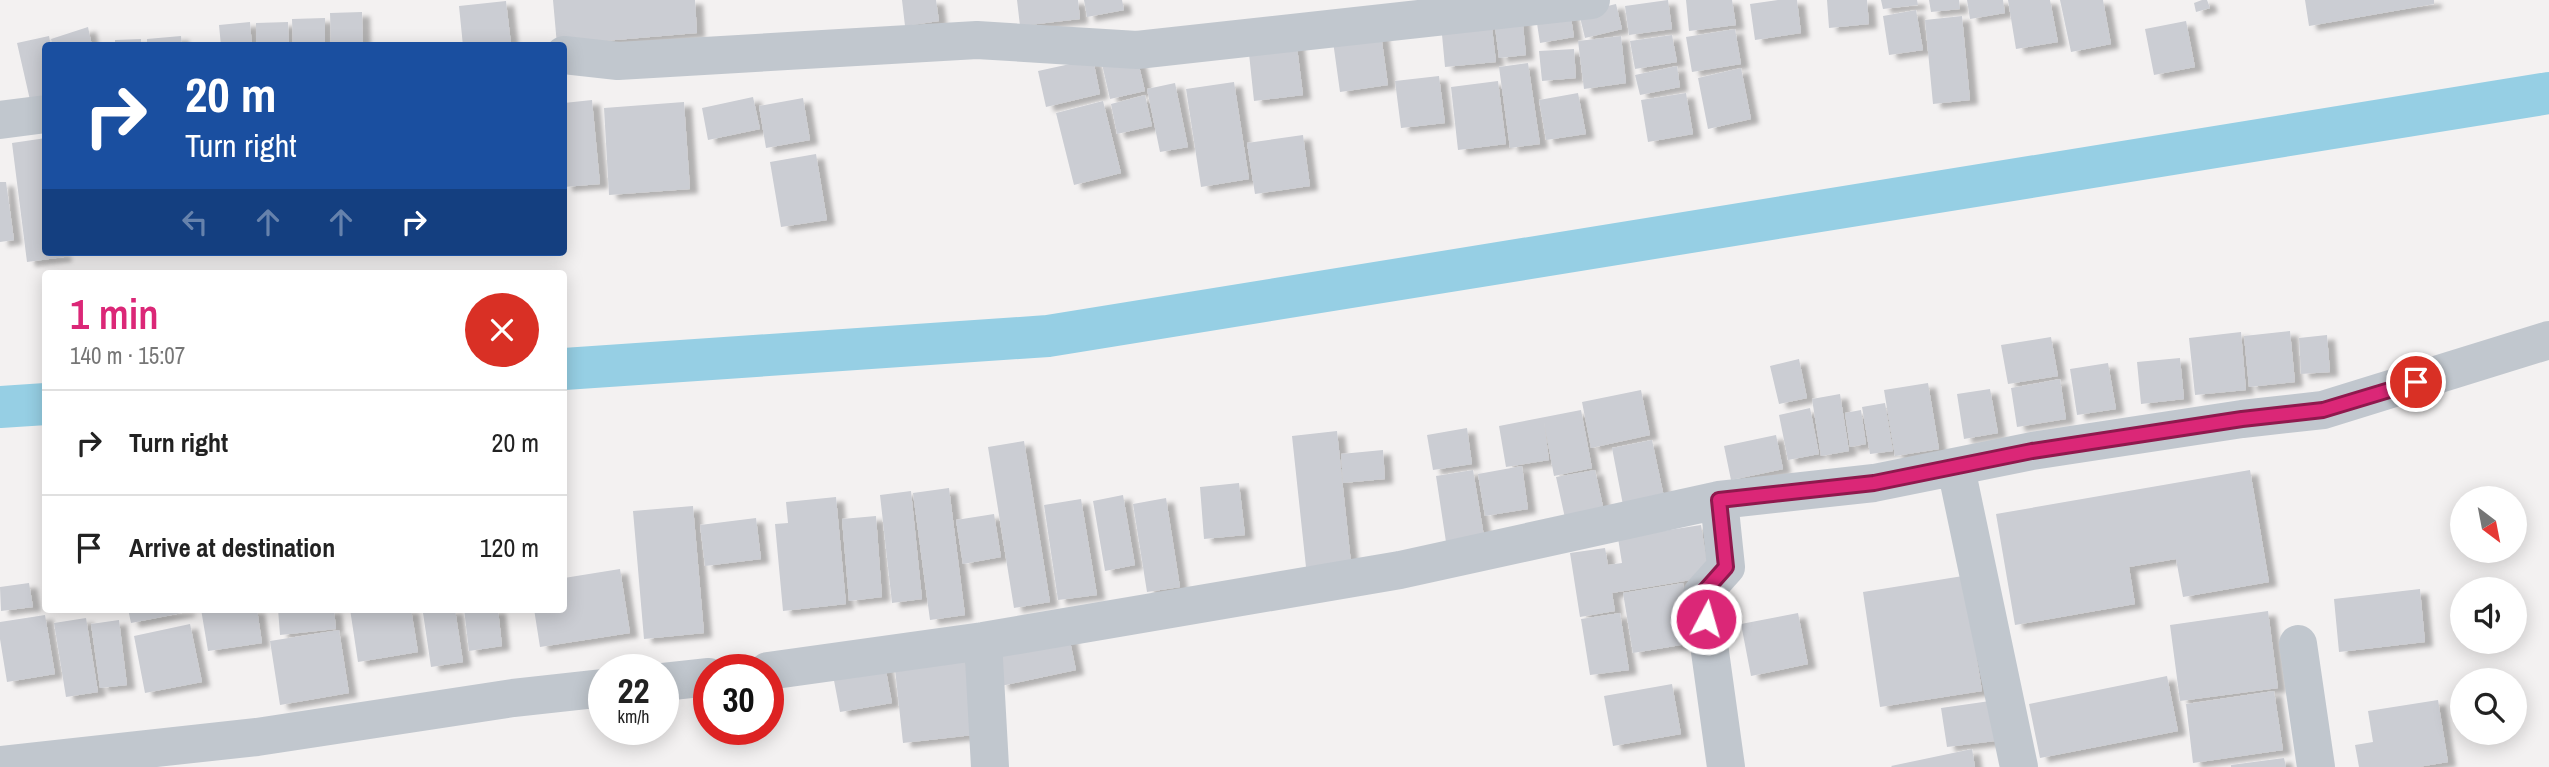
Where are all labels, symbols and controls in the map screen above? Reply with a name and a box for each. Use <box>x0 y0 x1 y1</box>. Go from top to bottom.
text: 20 m <box>185 61 277 127</box>
icon: right <box>70 70 161 161</box>
text: Turn right <box>185 124 297 167</box>
icon: left <box>176 203 214 241</box>
icon: ahead <box>249 203 287 241</box>
icon: ahead <box>322 203 360 241</box>
icon: right <box>395 203 433 241</box>
text: 1 min <box>70 286 159 342</box>
button: close <box>465 293 539 367</box>
text: 140 m · 15:07 <box>70 340 185 371</box>
pin <box>2386 352 2446 412</box>
icon: arrive <box>2397 363 2435 401</box>
icon: right <box>70 424 108 462</box>
text: Turn right <box>129 425 228 460</box>
text: 20 m <box>492 425 539 460</box>
north arrow <box>2450 486 2527 564</box>
map controls <box>2450 486 2527 745</box>
icon: arrive <box>70 529 108 567</box>
text: Arrive at destination <box>129 530 335 565</box>
text: 120 m <box>480 530 539 565</box>
button: sound <box>2450 577 2527 654</box>
position arrow <box>1669 582 1743 656</box>
speed limit sign: 30 <box>693 654 784 745</box>
text: 22 <box>618 667 649 714</box>
button: search <box>2450 668 2527 745</box>
text: km/h <box>618 704 650 729</box>

